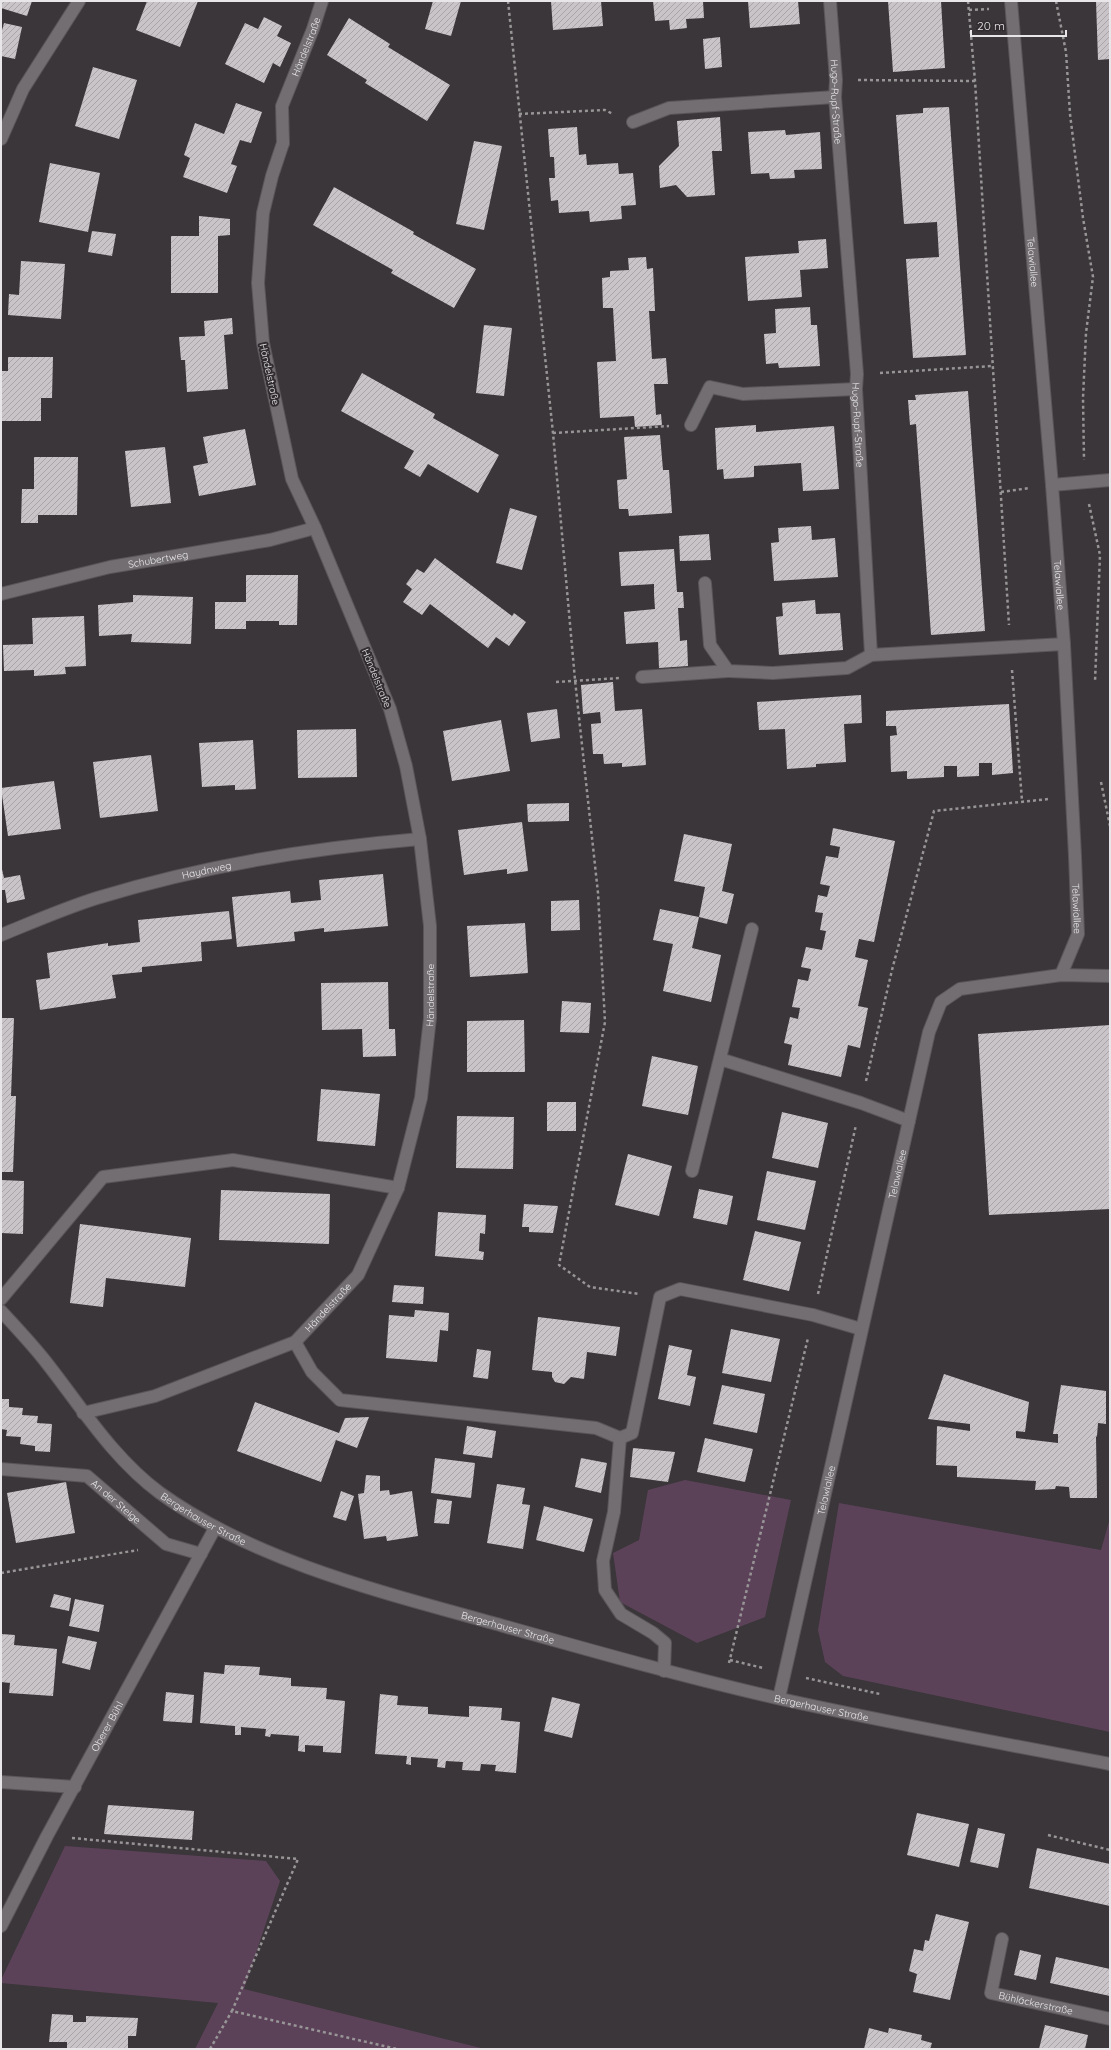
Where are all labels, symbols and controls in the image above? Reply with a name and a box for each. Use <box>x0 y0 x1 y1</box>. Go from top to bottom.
scale bar <box>971 12 1066 38</box>
street label: Händelstraße <box>289 15 324 78</box>
text: 20 m <box>977 18 1005 33</box>
street label: Hugo-Rupf-Straße <box>827 59 845 145</box>
street label: Telawiallee <box>1024 236 1041 288</box>
street label: Händelstraße <box>257 342 282 406</box>
street label: Hugo-Rupf-Straße <box>849 382 866 468</box>
street label: Schubertweg <box>127 548 189 571</box>
street label: Telawiallee <box>1051 559 1067 611</box>
street label: Händelstraße <box>359 647 394 710</box>
street label: Haydnweg <box>181 859 232 882</box>
street label: Telawiallee <box>1069 883 1084 934</box>
street label: Händelstraße <box>423 963 437 1027</box>
street label: Telawiallee <box>886 1148 909 1200</box>
street label: Händelstraße <box>302 1280 355 1335</box>
street label: Telawiallee <box>814 1464 838 1516</box>
street label: An der Steige <box>88 1477 144 1527</box>
street label: Bergerhauser Straße <box>158 1490 248 1548</box>
street label: Bergerhauser Straße <box>460 1609 556 1647</box>
street label: Bergerhauser Straße <box>773 1692 870 1724</box>
street label: Oberer Bühl <box>88 1699 126 1754</box>
street label: Bühläckerstraße <box>997 1989 1074 2018</box>

